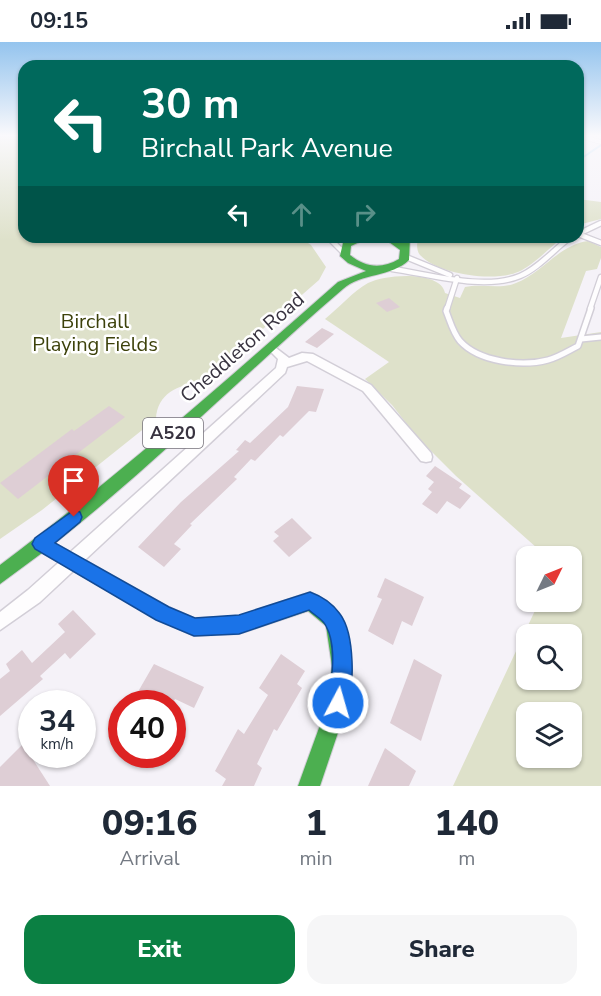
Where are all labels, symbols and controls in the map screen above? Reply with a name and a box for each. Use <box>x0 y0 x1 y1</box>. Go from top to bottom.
text: 09:15 <box>30 6 88 36</box>
text: 30 m <box>141 76 240 133</box>
icon: left <box>42 84 120 162</box>
text: Birchall Park Avenue <box>141 130 393 167</box>
icon: left <box>222 198 255 231</box>
icon: ahead <box>285 198 318 231</box>
icon: right <box>348 198 381 231</box>
street label: Cheddleton Road <box>174 286 310 409</box>
park label: Birchall Playing Fields <box>32 308 158 358</box>
road number: A520 <box>143 418 203 448</box>
pin <box>48 455 99 517</box>
icon: arrive <box>57 464 90 497</box>
north arrow <box>516 546 582 612</box>
map controls <box>516 546 582 768</box>
button: search <box>516 624 582 690</box>
position arrow <box>306 671 370 735</box>
speed limit sign: 40 <box>108 690 186 768</box>
text: 34 <box>39 701 75 742</box>
button: layers <box>516 702 582 768</box>
text: km/h <box>40 734 74 754</box>
text: 09:16 <box>102 799 198 848</box>
text: 1 <box>305 799 327 848</box>
text: 140 <box>434 799 499 848</box>
text: Arrival <box>120 845 180 872</box>
text: min <box>299 845 333 872</box>
text: m <box>458 845 475 872</box>
button: Exit <box>24 915 295 984</box>
button: Share <box>307 915 577 984</box>

